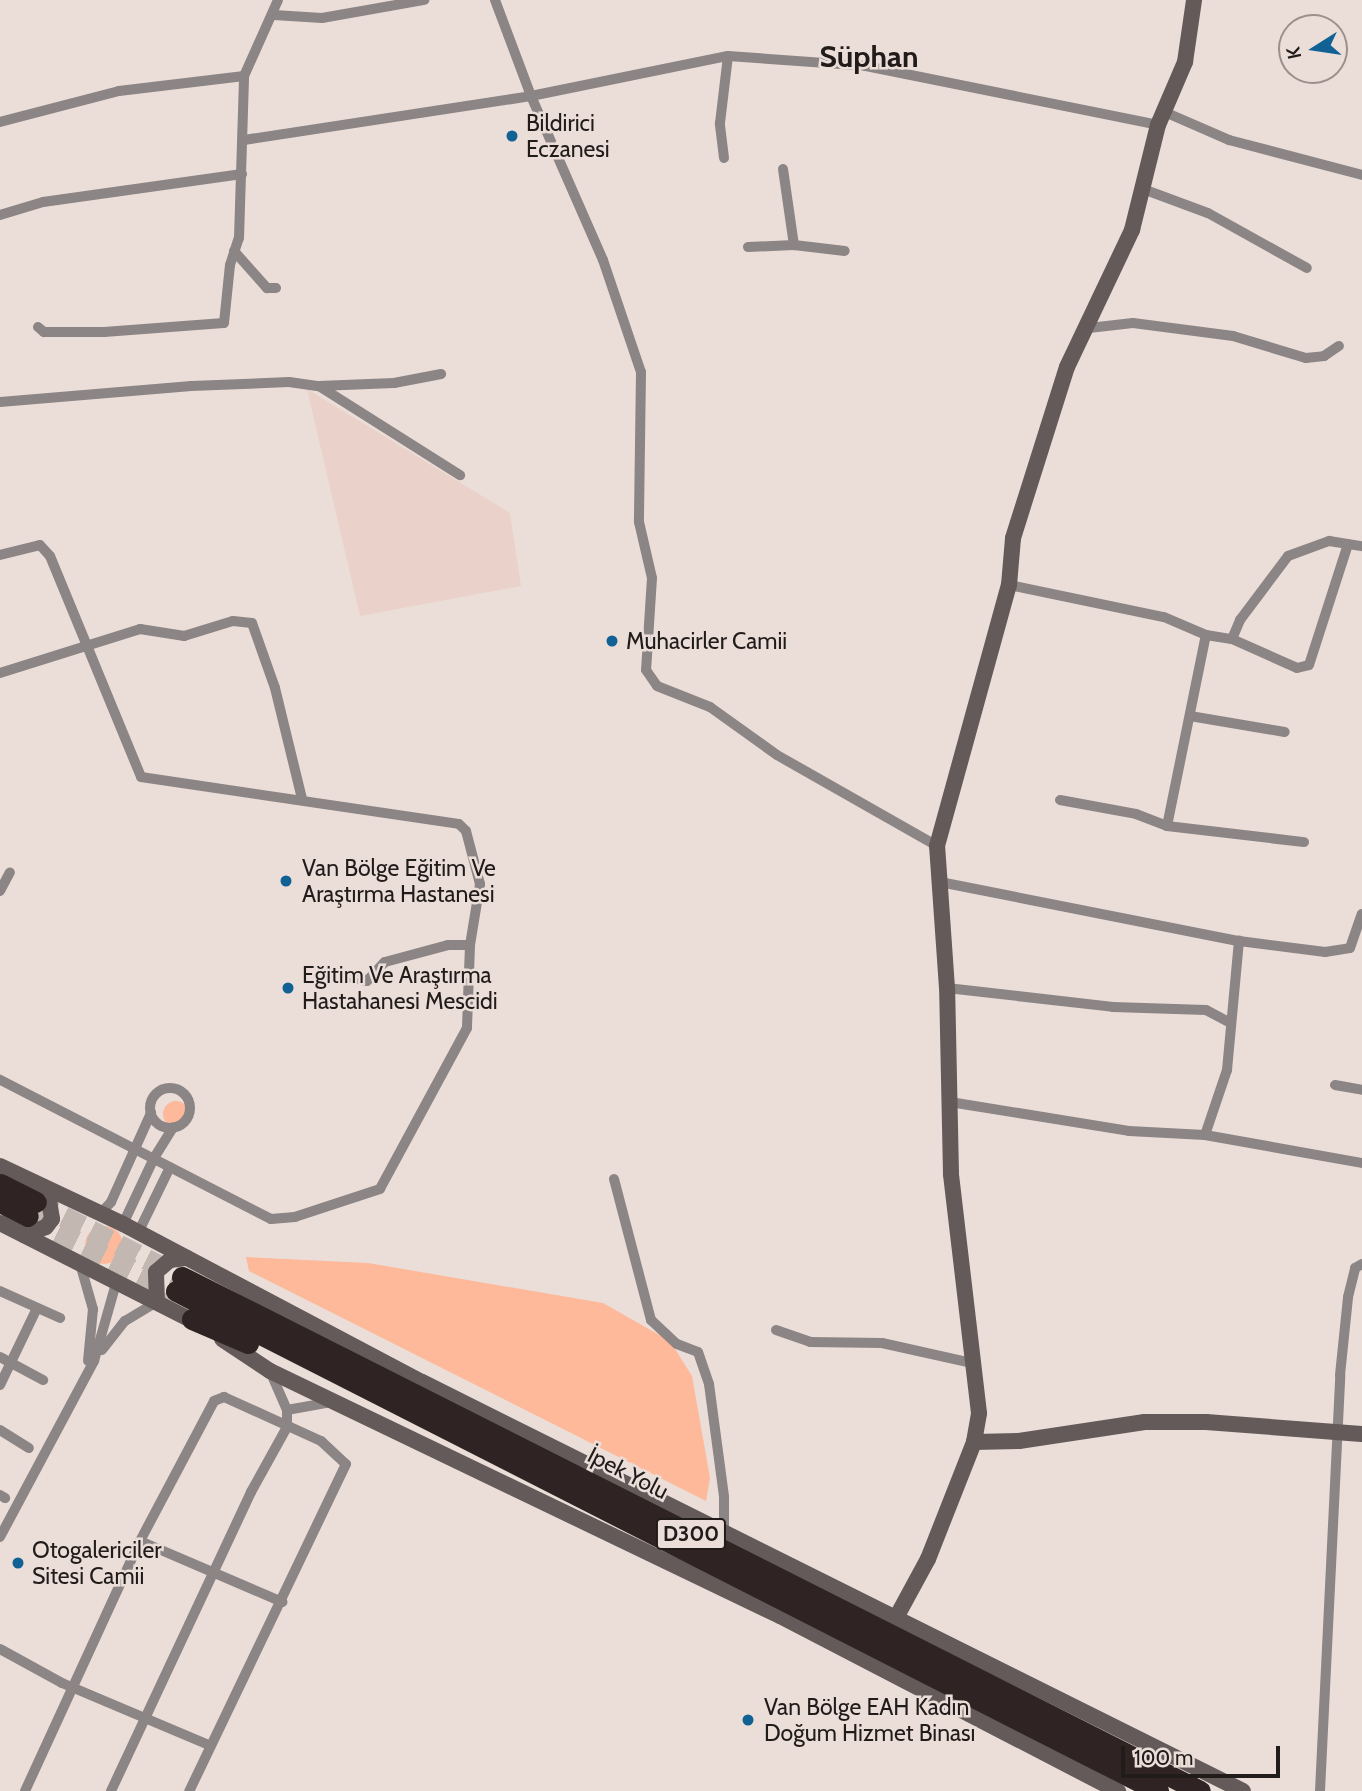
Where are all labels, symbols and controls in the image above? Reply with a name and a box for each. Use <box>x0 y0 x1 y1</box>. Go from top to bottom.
north arrow <box>1278 14 1348 84</box>
district label: Süphan <box>820 39 918 75</box>
text: K <box>1281 45 1306 61</box>
place label: Bildirici Eczanesi <box>526 109 610 163</box>
marker: Bildirici Eczanesi <box>504 128 520 144</box>
place label: Muhacirler Camii <box>626 627 787 655</box>
marker: Muhacirler Camii <box>604 633 620 649</box>
place label: Van Bölge Eğitim Ve Araştırma Hastanesi <box>302 854 496 908</box>
marker: Van Bölge Eğitim Ve Araştırma Hastanesi <box>276 871 296 891</box>
place label: Eğitim Ve Araştırma Hastahanesi Mescidi <box>302 961 498 1015</box>
marker: Eğitim Ve Araştırma Hastahanesi Mescidi <box>280 980 296 996</box>
street label: İpek Yolu <box>583 1441 673 1505</box>
road number: D300 <box>654 1516 728 1552</box>
place label: Otogalericiler Sitesi Camii <box>32 1536 161 1590</box>
marker: Otogalericiler Sitesi Camii <box>10 1555 26 1571</box>
place label: Van Bölge EAH Kadın Doğum Hizmet Binası <box>764 1693 975 1747</box>
marker: Van Bölge EAH Kadın Doğum Hizmet Binası <box>738 1710 758 1730</box>
scale bar <box>1124 1732 1283 1776</box>
text: 100 m <box>1134 1745 1193 1770</box>

